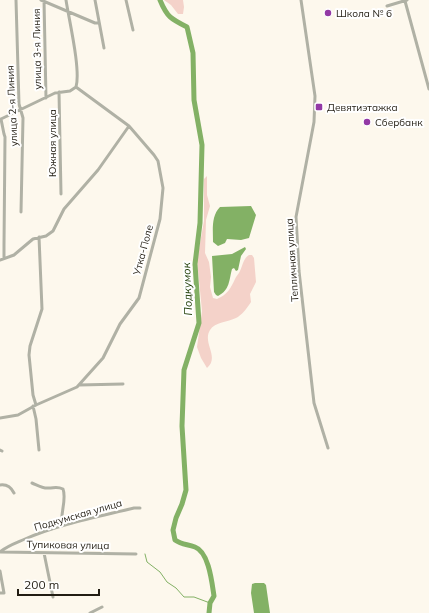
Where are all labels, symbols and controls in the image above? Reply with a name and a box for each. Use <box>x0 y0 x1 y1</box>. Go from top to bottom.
place label: Школа № 6 <box>336 7 392 20</box>
street label: улица 3-я Линия <box>30 8 44 90</box>
marker: Школа № 6 <box>323 8 333 18</box>
street label: улица 2-я Линия <box>3 65 21 147</box>
place label: Девятиэтажка <box>327 101 398 114</box>
marker: Девятиэтажка <box>314 102 324 112</box>
street label: Южная улица <box>46 109 59 177</box>
place label: Сбербанк <box>375 116 423 129</box>
marker: Сбербанк <box>362 117 372 127</box>
street label: Тепличная улица <box>283 218 301 302</box>
street label: Утка-Поле <box>130 223 156 278</box>
water label: Подкумок <box>179 261 195 316</box>
street label: Подкумская улица <box>33 496 123 534</box>
street label: Тупиковая улица <box>27 538 109 552</box>
scale bar <box>18 571 99 597</box>
text: 200 m <box>24 577 59 592</box>

